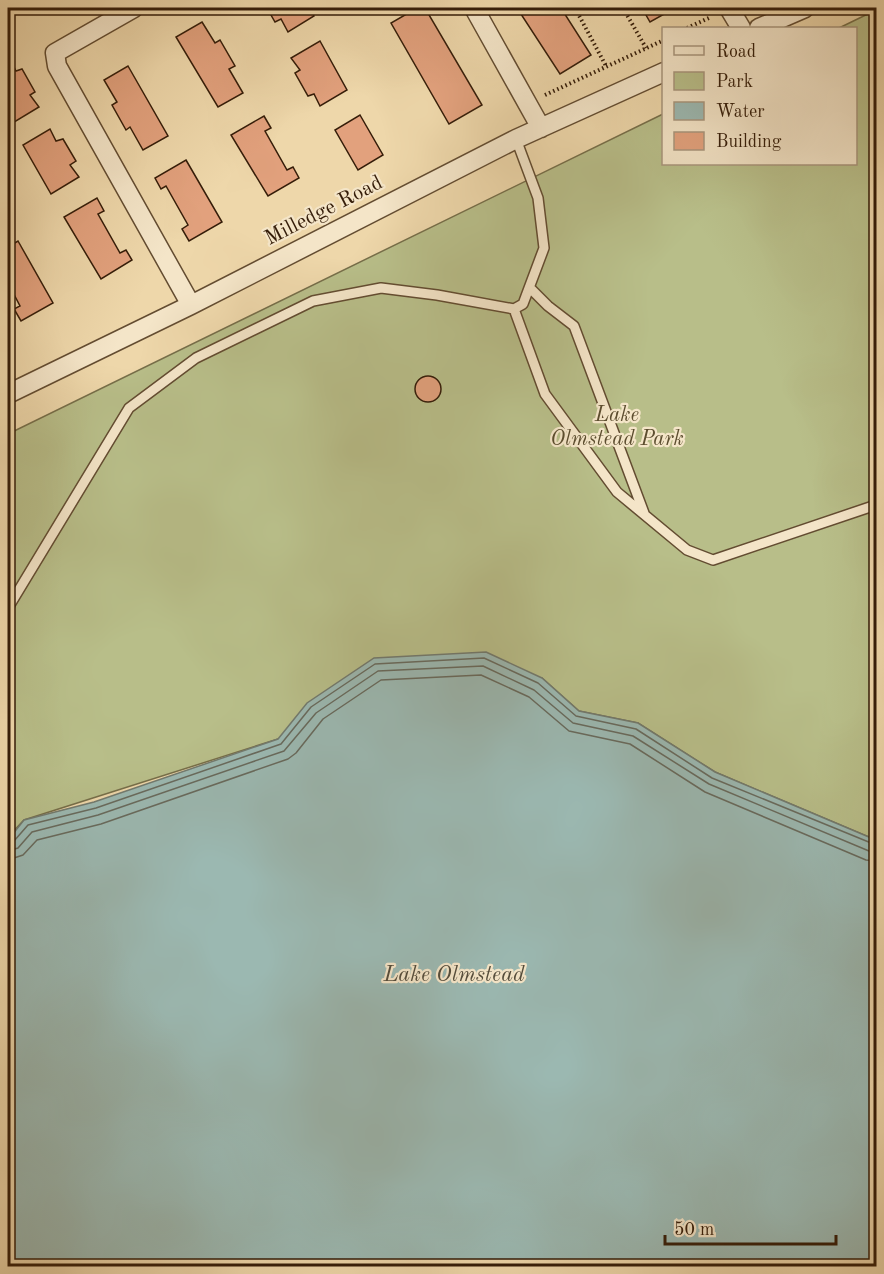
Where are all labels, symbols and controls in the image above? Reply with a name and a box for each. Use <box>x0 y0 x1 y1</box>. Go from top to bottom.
legend <box>662 27 857 165</box>
text: Road <box>716 43 756 61</box>
text: Park <box>716 73 753 91</box>
text: Water <box>716 103 765 121</box>
text: Building <box>716 133 782 151</box>
street label: Milledge Road <box>262 172 386 250</box>
park label: Lake Olmstead Park <box>550 405 684 450</box>
water label: Lake Olmstead <box>382 964 525 986</box>
scale bar <box>665 1208 836 1246</box>
text: 50 m <box>674 1221 714 1239</box>

